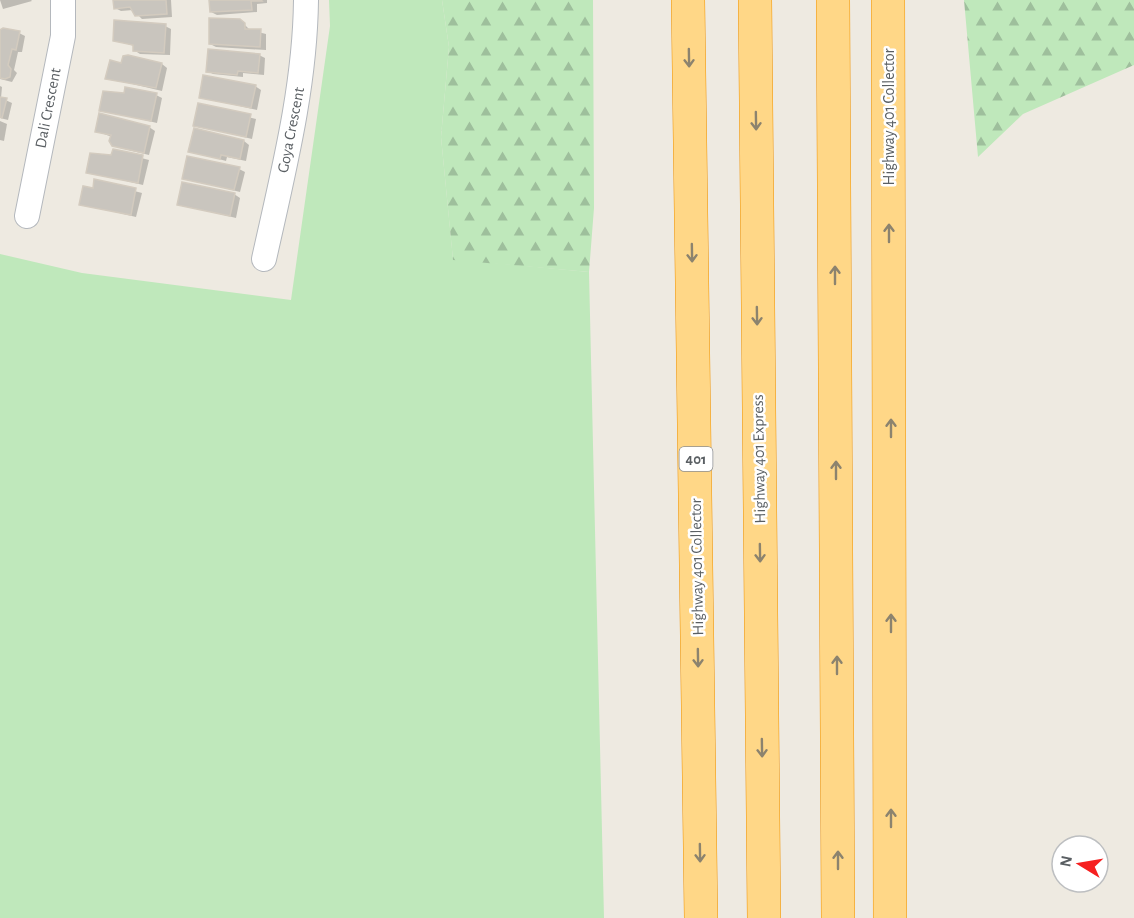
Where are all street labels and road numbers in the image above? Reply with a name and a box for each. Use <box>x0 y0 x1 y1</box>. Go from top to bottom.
street label: Highway 401 Collector <box>881 48 898 186</box>
street label: Dali Crescent <box>32 66 64 150</box>
street label: Goya Crescent <box>275 86 308 174</box>
street label: Highway 401 Express <box>750 394 769 524</box>
road number: 401 <box>680 447 712 471</box>
street label: Highway 401 Collector <box>688 497 707 636</box>

